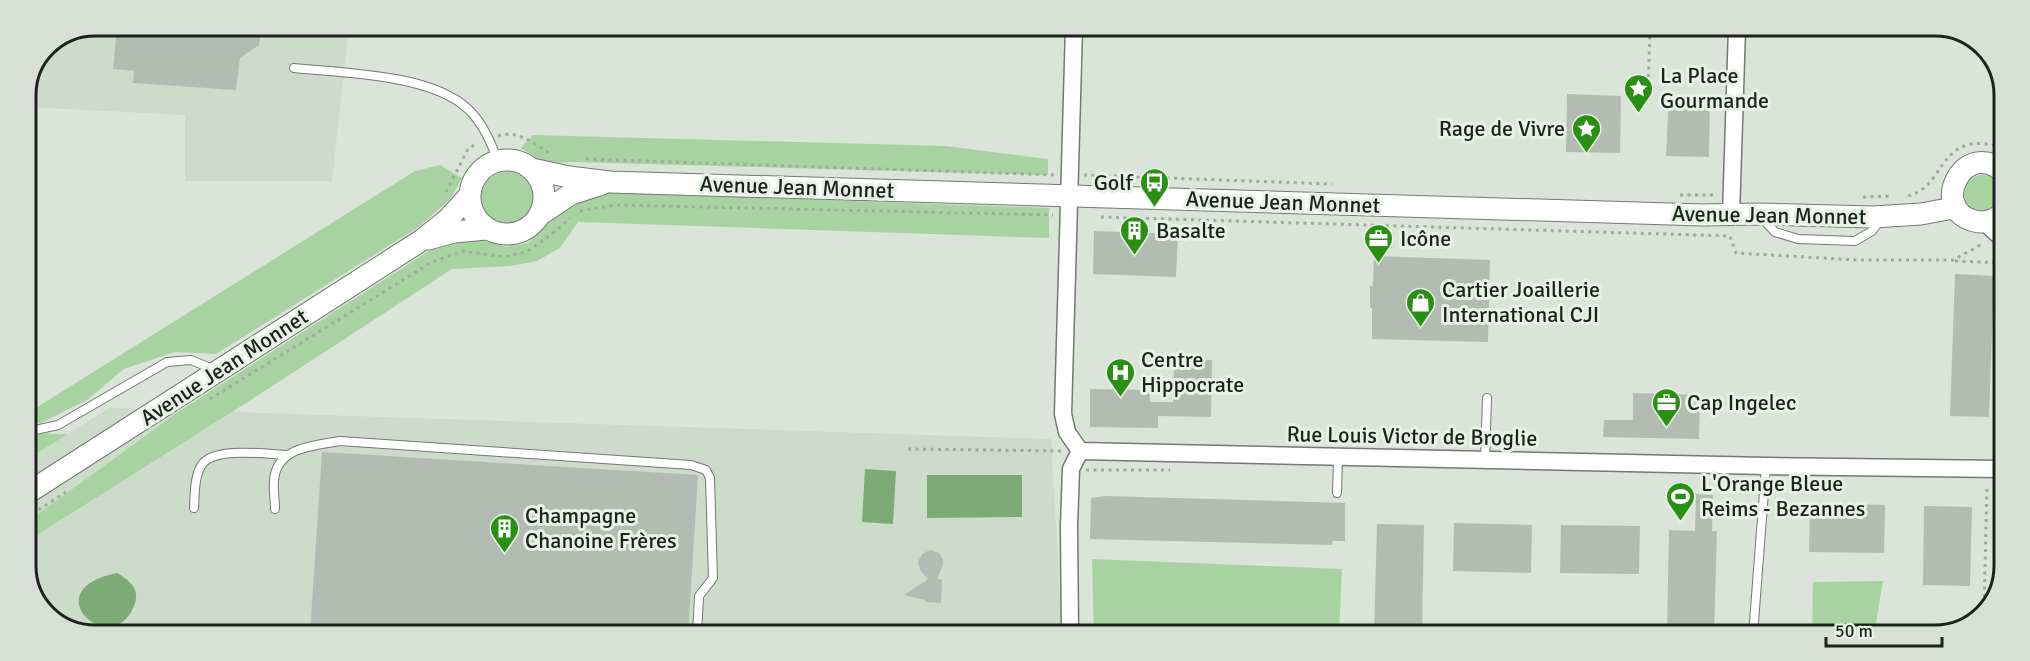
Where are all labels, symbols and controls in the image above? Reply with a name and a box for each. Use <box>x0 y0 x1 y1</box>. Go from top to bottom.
place label: La Place Gourmande <box>1660 62 1769 114</box>
place icon: La Place Gourmande <box>1623 72 1655 114</box>
place icon: Rage de Vivre <box>1570 112 1602 154</box>
place label: Rage de Vivre <box>1439 115 1565 142</box>
bus stop icon: Golf <box>1138 166 1170 208</box>
place label: Golf <box>1094 169 1135 196</box>
street label: Avenue Jean Monnet <box>699 170 895 204</box>
street label: Avenue Jean Monnet <box>1185 185 1381 219</box>
street label: Avenue Jean Monnet <box>1672 200 1867 230</box>
building icon: Basalte <box>1119 214 1151 256</box>
place label: Basalte <box>1156 217 1226 244</box>
office icon: Icône <box>1363 222 1395 264</box>
place label: Icône <box>1400 225 1451 252</box>
place label: Cartier Joaillerie International CJI <box>1442 276 1600 328</box>
shop icon: Cartier Joaillerie International CJI <box>1405 286 1437 328</box>
street label: Avenue Jean Monnet <box>135 303 313 431</box>
place label: Centre Hippocrate <box>1141 346 1244 398</box>
hospital icon: Centre Hippocrate <box>1104 356 1136 398</box>
office icon: Cap Ingelec <box>1650 386 1682 428</box>
place label: Cap Ingelec <box>1687 389 1797 416</box>
street label: Rue Louis Victor de Broglie <box>1286 420 1538 452</box>
place label: L'Orange Bleue Reims - Bezannes <box>1701 470 1865 522</box>
sports icon: L'Orange Bleue Reims - Bezannes <box>1664 480 1696 522</box>
place label: Champagne Chanoine Frères <box>525 502 677 554</box>
building icon: Champagne Chanoine Frères <box>488 512 520 554</box>
scale bar <box>1826 610 1942 648</box>
text: 50 m <box>1835 620 1873 642</box>

